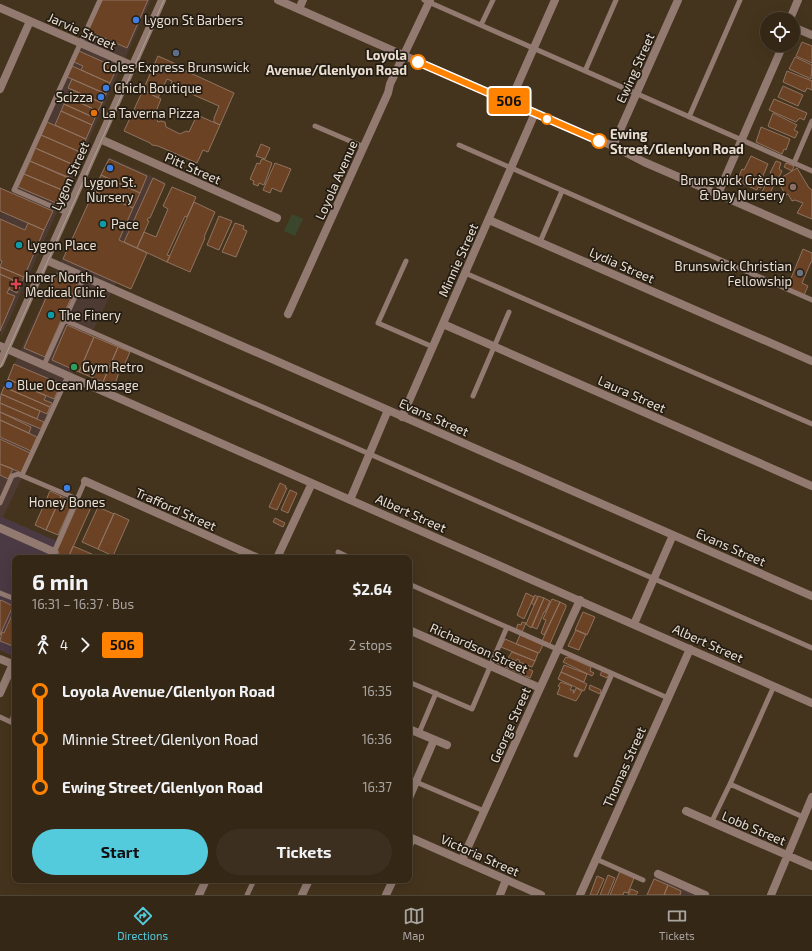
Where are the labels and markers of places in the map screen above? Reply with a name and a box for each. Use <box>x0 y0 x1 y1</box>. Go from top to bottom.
place label: Lygon St Barbers <box>144 12 243 28</box>
marker: Lygon St Barbers <box>131 15 141 25</box>
place label: Loyola Avenue/Glenlyon Road <box>266 47 407 78</box>
marker: Coles Express Brunswick <box>171 48 181 58</box>
marker: Loyola Avenue/Glenlyon Road <box>410 54 426 70</box>
place label: Coles Express Brunswick <box>103 59 250 75</box>
place label: Chich Boutique <box>114 80 202 96</box>
marker: Chich Boutique <box>101 83 111 93</box>
place label: Scizza <box>56 89 93 105</box>
marker: Scizza <box>96 92 106 102</box>
place label: La Taverna Pizza <box>102 105 200 121</box>
marker: La Taverna Pizza <box>89 108 99 118</box>
unlabelled marker <box>541 113 553 125</box>
place label: Ewing Street/Glenlyon Road <box>610 126 744 157</box>
marker: Ewing Street/Glenlyon Road <box>591 133 607 149</box>
marker: Lygon St. Nursery <box>105 163 115 173</box>
place label: Brunswick Crèche & Day Nursery <box>680 172 785 203</box>
place label: Lygon St. Nursery <box>84 174 136 205</box>
marker: Brunswick Crèche & Day Nursery <box>788 182 798 192</box>
place label: Pace <box>111 216 139 232</box>
marker: Pace <box>98 219 108 229</box>
place label: Lygon Place <box>27 237 97 253</box>
marker: Lygon Place <box>14 240 24 250</box>
place label: Brunswick Christian Fellowship <box>675 258 792 289</box>
marker: Brunswick Christian Fellowship <box>795 268 805 278</box>
place label: Inner North Medical Clinic <box>25 269 106 300</box>
marker: Inner North Medical Clinic <box>10 278 22 290</box>
place label: The Finery <box>59 307 121 323</box>
marker: The Finery <box>46 310 56 320</box>
place label: Gym Retro <box>82 359 144 375</box>
marker: Gym Retro <box>69 362 79 372</box>
place label: Blue Ocean Massage <box>17 377 139 393</box>
marker: Blue Ocean Massage <box>4 380 14 390</box>
marker: Honey Bones <box>62 483 72 493</box>
place label: Honey Bones <box>29 494 105 510</box>

